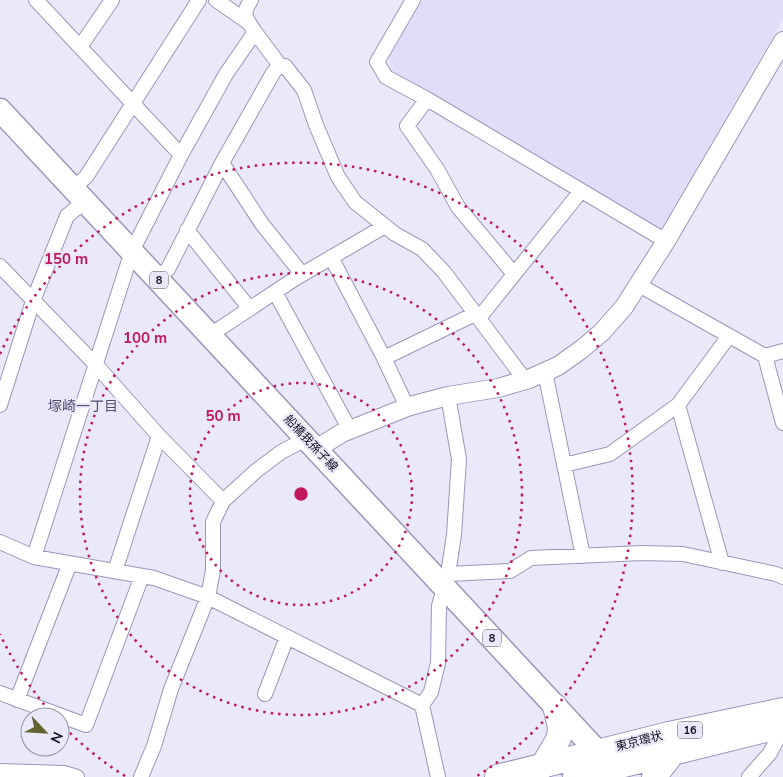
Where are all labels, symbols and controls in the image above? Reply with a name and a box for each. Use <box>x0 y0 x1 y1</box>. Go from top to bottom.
text: 150 m <box>44 249 88 269</box>
road number: 8 <box>150 272 168 288</box>
text: 100 m <box>123 328 167 348</box>
district label: 塚崎一丁目 <box>48 397 118 416</box>
text: 50 m <box>205 406 241 426</box>
street label: 船橋我孫子線 <box>281 411 341 475</box>
centre of rings <box>292 485 310 503</box>
road number: 8 <box>483 630 501 646</box>
north arrow <box>20 707 70 757</box>
road number: 16 <box>678 722 702 738</box>
street label: 東京環状 <box>614 727 664 755</box>
text: N <box>46 729 67 746</box>

